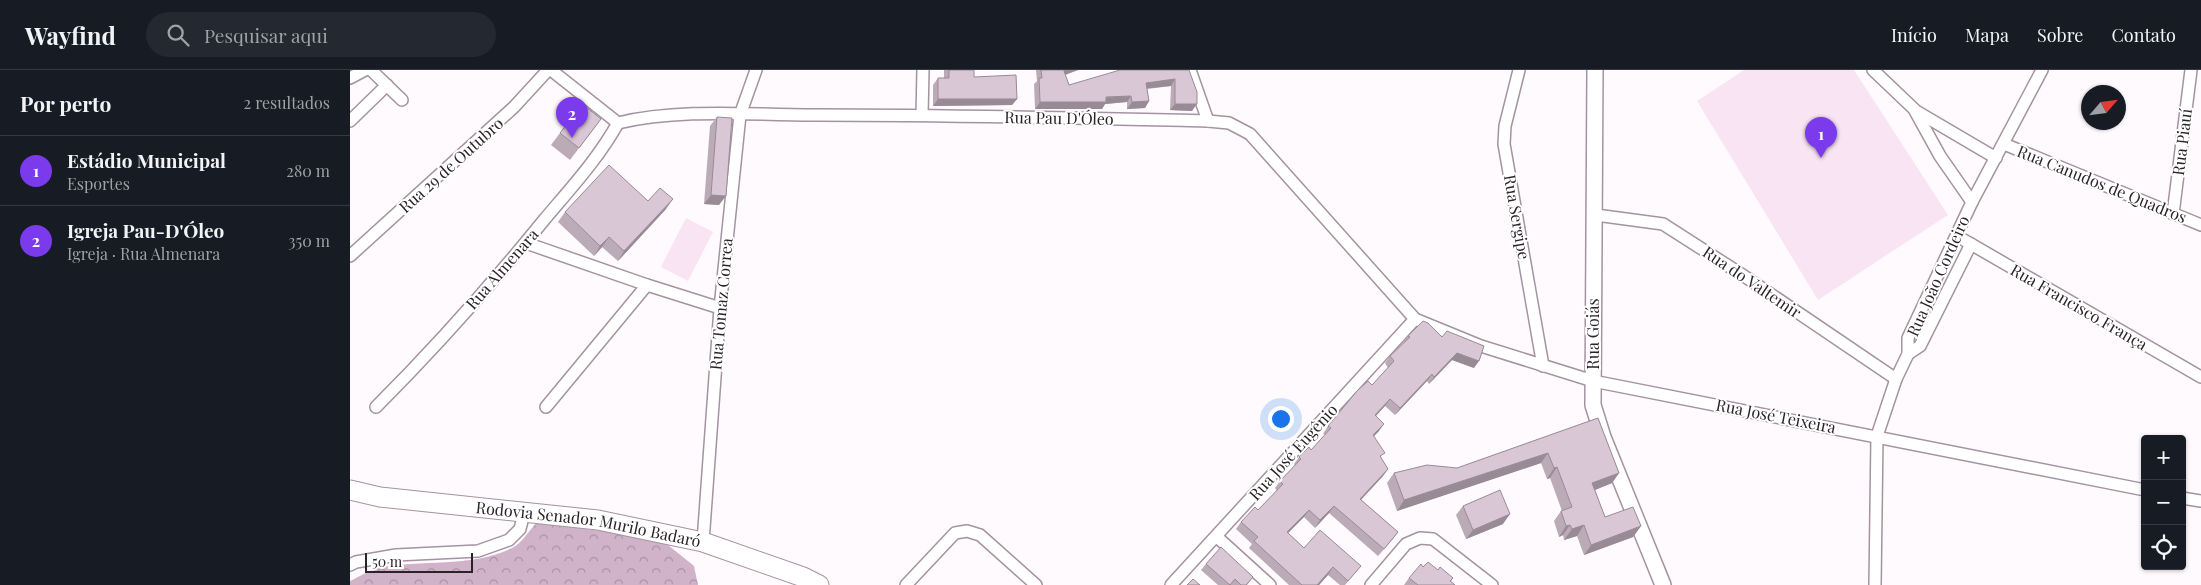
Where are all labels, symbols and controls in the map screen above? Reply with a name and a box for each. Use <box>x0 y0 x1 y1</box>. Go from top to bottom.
search box <box>146 12 496 57</box>
text: Wayfind <box>25 19 116 51</box>
icon: search <box>164 21 192 49</box>
text: Pesquisar aqui <box>204 22 328 48</box>
text: Início <box>1891 23 1937 47</box>
text: Mapa <box>1965 23 2009 47</box>
text: Sobre <box>2037 23 2083 47</box>
text: Contato <box>2111 23 2176 47</box>
north arrow <box>2081 85 2126 130</box>
text: Por perto <box>20 89 111 117</box>
text: 2 resultados <box>244 92 330 113</box>
pin: 2 <box>556 97 588 138</box>
street label: Rua Pau D'Óleo <box>1004 106 1114 129</box>
street label: Rua Piauí <box>2167 107 2196 177</box>
street label: Rua 29 de Outubro <box>394 112 507 217</box>
pin: 1 <box>1805 117 1837 158</box>
street label: Rua Canudos de Quadros <box>2014 140 2190 227</box>
text: Estádio Municipal <box>67 147 226 173</box>
text: 1 <box>33 160 39 181</box>
text: 280 m <box>286 160 330 181</box>
text: Esportes <box>67 173 130 194</box>
street label: Rua Sergipe <box>1500 173 1535 261</box>
street label: Rua João Cordeiro <box>1901 212 1974 339</box>
text: Igreja Pau-D'Óleo <box>67 217 224 243</box>
street label: Rua Almenara <box>461 224 543 313</box>
text: 2 <box>32 230 40 251</box>
text: 350 m <box>288 230 330 251</box>
street label: Rua Tomaz Correa <box>704 237 737 371</box>
street label: Rua do Valtemir <box>1699 241 1806 322</box>
text: Igreja · Rua Almenara <box>67 243 220 264</box>
street label: Rua Francisco França <box>2007 259 2152 354</box>
street label: Rua Goiás <box>1582 298 1603 370</box>
street label: Rua José Teixeira <box>1714 394 1838 437</box>
street label: Rua José Eugênio <box>1244 399 1342 504</box>
your location <box>1268 406 1294 432</box>
map controls <box>2141 435 2186 570</box>
button: + <box>2141 435 2186 480</box>
button: − <box>2141 480 2186 525</box>
street label: Rodovia Senador Murilo Badaró <box>475 496 703 551</box>
button: locate <box>2141 525 2186 570</box>
scale bar <box>365 550 472 573</box>
text: 50 m <box>372 552 402 571</box>

